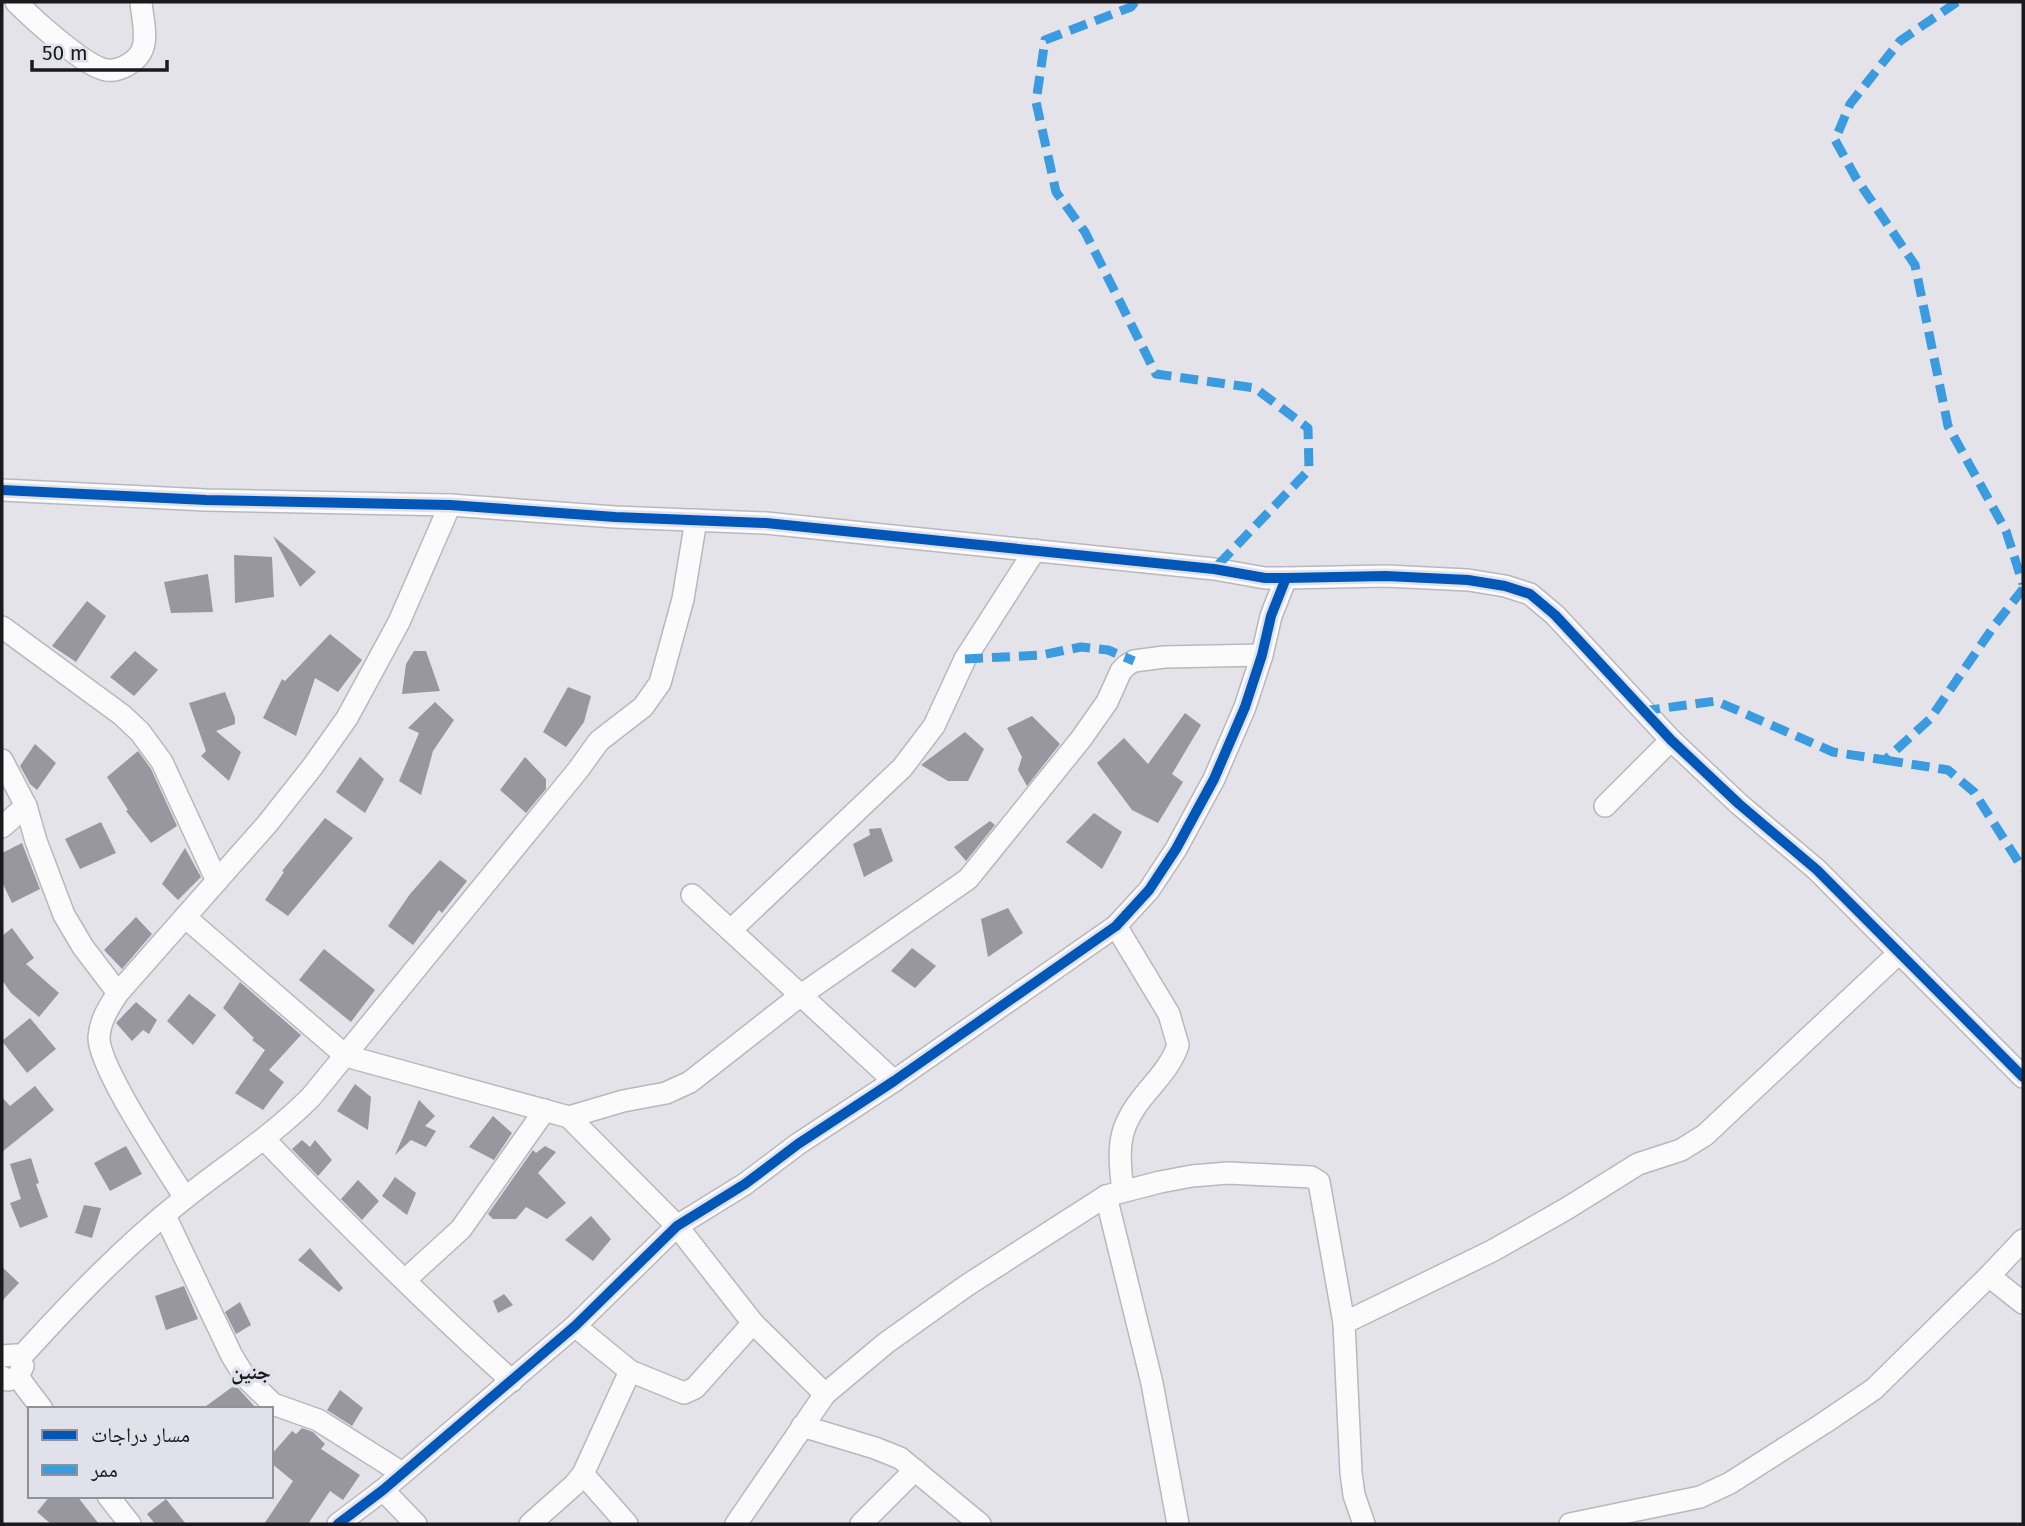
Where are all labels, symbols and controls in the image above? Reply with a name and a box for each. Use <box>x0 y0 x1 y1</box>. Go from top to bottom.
scale bar <box>32 28 166 72</box>
text: 50 m <box>42 40 88 66</box>
district label: جنين <box>231 1359 271 1385</box>
legend <box>28 1407 273 1498</box>
text: مسار دراجات <box>91 1422 190 1448</box>
text: ممر <box>90 1457 118 1483</box>

